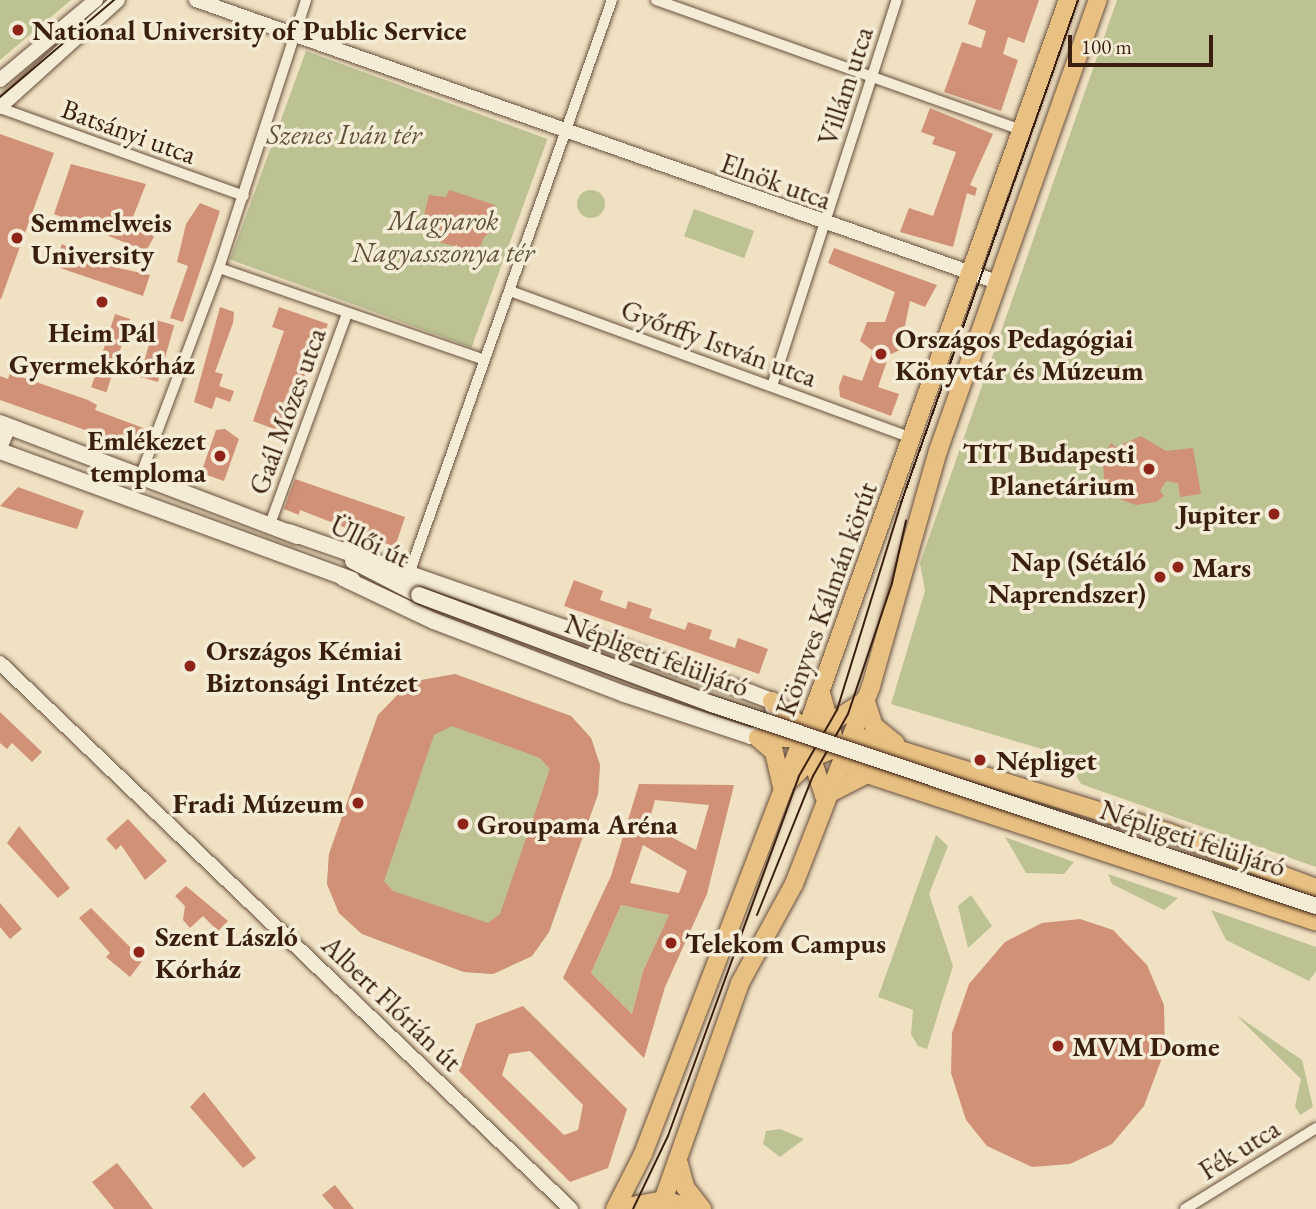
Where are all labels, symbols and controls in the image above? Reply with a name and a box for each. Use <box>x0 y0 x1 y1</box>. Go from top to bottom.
place label: National University of Public Service <box>32 13 467 47</box>
scale bar <box>1071 21 1216 65</box>
marker: National University of Public Service <box>10 22 26 38</box>
street label: Villám utca <box>810 22 880 150</box>
text: 100 m <box>1081 33 1132 60</box>
street label: Batsányi utca <box>57 91 201 171</box>
park label: Szenes Iván tér <box>266 117 422 151</box>
street label: Elnök utca <box>716 146 836 216</box>
park label: Magyarok Nagyasszonya tér <box>352 203 534 269</box>
place label: Semmelweis University <box>31 205 172 271</box>
marker: Semmelweis University <box>9 230 25 246</box>
marker: Heim Pál Gyermekkórház <box>92 292 112 312</box>
street label: Győrffy István utca <box>617 292 821 394</box>
place label: Heim Pál Gyermekkórház <box>9 315 195 381</box>
place label: Országos Pedagógiai Könyvtár és Múzeum <box>895 321 1144 387</box>
street label: Gaál Mózes utca <box>241 323 333 499</box>
marker: Országos Pedagógiai Könyvtár és Múzeum <box>873 346 889 362</box>
place label: Emlékezet temploma <box>87 423 206 489</box>
place label: TIT Budapesti Planetárium <box>963 436 1135 502</box>
marker: Emlékezet temploma <box>212 448 228 464</box>
marker: TIT Budapesti Planetárium <box>1141 461 1157 477</box>
street label: Könyves Kálmán körút <box>768 478 884 720</box>
place label: Jupiter <box>1177 497 1260 531</box>
marker: Jupiter <box>1266 506 1282 522</box>
street label: Üllői út <box>325 507 415 575</box>
place label: Nap (Sétáló Naprendszer) <box>988 544 1146 610</box>
place label: Mars <box>1192 550 1251 584</box>
marker: Mars <box>1170 559 1186 575</box>
marker: Nap (Sétáló Naprendszer) <box>1152 569 1168 585</box>
street label: Népligeti felüljáró <box>560 606 754 704</box>
place label: Országos Kémiai Biztonsági Intézet <box>206 633 418 699</box>
marker: Országos Kémiai Biztonsági Intézet <box>180 656 200 676</box>
place label: Népliget <box>996 743 1097 777</box>
marker: Népliget <box>970 750 990 770</box>
place label: Fradi Múzeum <box>172 786 344 820</box>
street label: Népligeti felüljáró <box>1096 792 1290 884</box>
marker: Fradi Múzeum <box>350 795 366 811</box>
place label: Groupama Aréna <box>477 807 678 841</box>
marker: Groupama Aréna <box>455 816 471 832</box>
place label: Szent László Kórház <box>155 919 298 985</box>
place label: Telekom Campus <box>685 926 886 960</box>
street label: Albert Flórián út <box>315 928 469 1078</box>
marker: Telekom Campus <box>663 935 679 951</box>
marker: Szent László Kórház <box>129 942 149 962</box>
place label: MVM Dome <box>1072 1029 1220 1063</box>
marker: MVM Dome <box>1050 1038 1066 1054</box>
street label: Fék utca <box>1192 1111 1286 1187</box>

